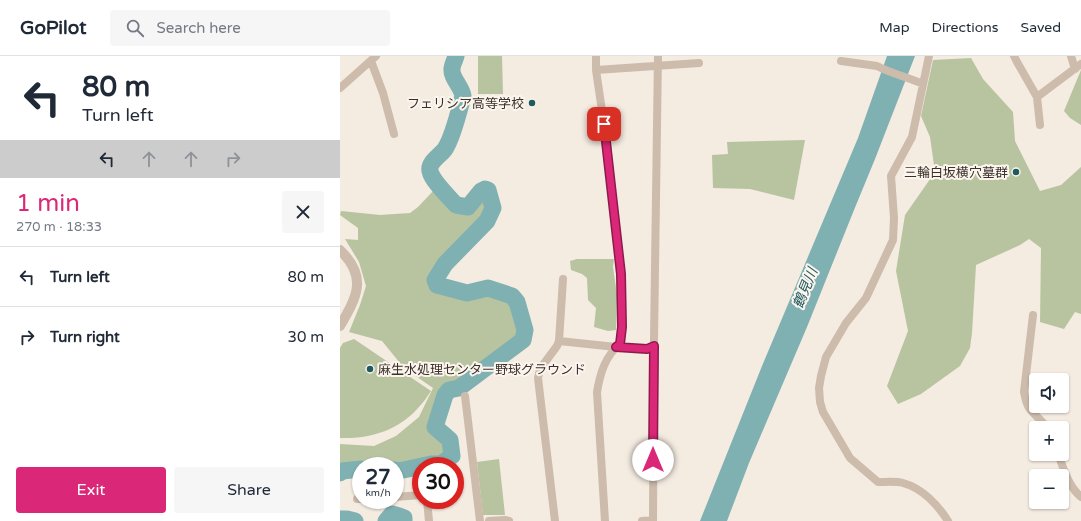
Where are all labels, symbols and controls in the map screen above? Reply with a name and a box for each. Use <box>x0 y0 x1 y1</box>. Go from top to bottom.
search box <box>110 10 390 46</box>
text: GoPilot <box>20 17 86 39</box>
icon: search <box>124 17 146 39</box>
text: Search here <box>156 19 241 37</box>
text: Map <box>879 19 910 36</box>
text: Directions <box>932 19 999 36</box>
text: Saved <box>1021 19 1061 36</box>
text: 80 m <box>82 70 150 104</box>
icon: left <box>16 72 68 124</box>
place label: フェリシア高等学校 <box>407 96 524 112</box>
marker: フェリシア高等学校 <box>527 98 537 108</box>
text: Turn left <box>82 104 154 126</box>
pin <box>587 107 621 141</box>
icon: arrive <box>593 113 615 135</box>
icon: left <box>96 148 118 170</box>
icon: ahead <box>138 148 160 170</box>
icon: ahead <box>180 148 202 170</box>
icon: right <box>222 148 244 170</box>
place label: 三輪白坂横穴墓群 <box>904 165 1008 181</box>
marker: 三輪白坂横穴墓群 <box>1011 167 1021 177</box>
text: 1 min <box>16 189 80 218</box>
button: close <box>282 191 324 233</box>
text: 270 m · 18:33 <box>16 219 102 235</box>
water label: 鶴見川 <box>790 264 822 311</box>
icon: left <box>16 266 38 288</box>
text: Turn left <box>50 268 110 286</box>
text: 80 m <box>287 268 324 286</box>
icon: right <box>16 326 38 348</box>
text: Turn right <box>50 328 120 346</box>
text: 30 m <box>287 328 324 346</box>
place label: 麻生水処理センター野球グラウンド <box>378 362 586 378</box>
marker: 麻生水処理センター野球グラウンド <box>365 364 375 374</box>
map controls <box>1029 373 1069 509</box>
button: sound <box>1029 373 1069 413</box>
button: + <box>1029 421 1069 461</box>
position arrow <box>632 439 674 481</box>
speed limit sign: 30 <box>412 457 464 509</box>
text: 27 <box>365 466 391 490</box>
button: Exit <box>16 467 166 513</box>
button: Share <box>174 467 324 513</box>
button: − <box>1029 469 1069 509</box>
text: km/h <box>365 487 391 499</box>

